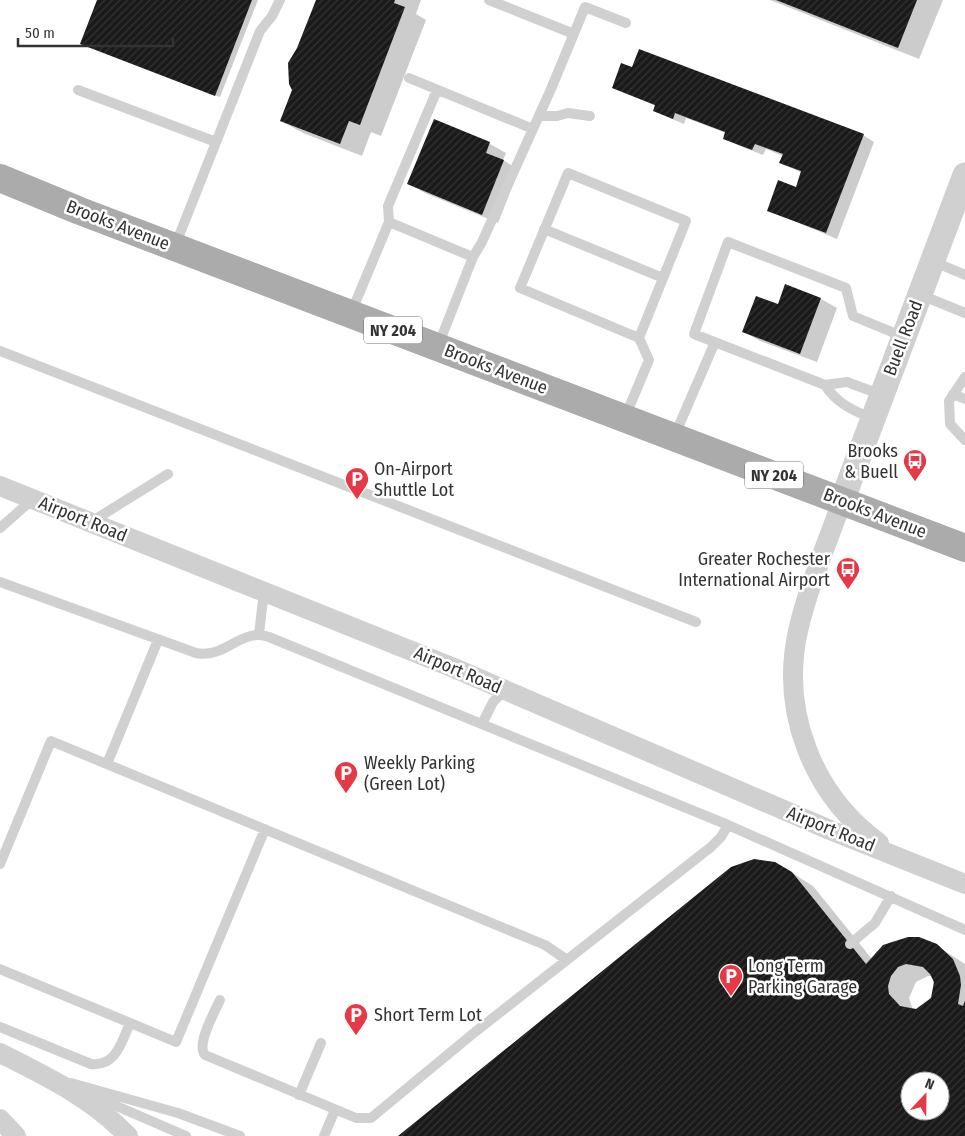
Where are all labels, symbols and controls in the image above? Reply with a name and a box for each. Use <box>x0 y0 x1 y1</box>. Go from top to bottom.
scale bar <box>18 15 172 47</box>
text: 50 m <box>25 24 55 42</box>
street label: Brooks Avenue <box>63 195 173 255</box>
street label: Buell Road <box>879 297 927 379</box>
road number: NY 204 <box>364 316 422 344</box>
street label: Brooks Avenue <box>441 339 551 399</box>
place label: Brooks & Buell <box>844 440 898 483</box>
bus stop icon: Brooks & Buell <box>902 448 928 482</box>
place label: On-Airport Shuttle Lot <box>374 458 454 501</box>
road number: NY 204 <box>745 462 803 488</box>
parking icon: On-Airport Shuttle Lot <box>344 466 370 500</box>
street label: Brooks Avenue <box>820 483 930 543</box>
street label: Airport Road <box>36 491 130 547</box>
place label: Greater Rochester International Airport <box>678 548 831 591</box>
bus stop icon: Greater Rochester International Airport <box>835 556 861 590</box>
street label: Airport Road <box>411 642 505 698</box>
place label: Weekly Parking (Green Lot) <box>364 752 475 795</box>
parking icon: Weekly Parking (Green Lot) <box>333 760 359 794</box>
street label: Airport Road <box>784 801 878 857</box>
place label: Long Term Parking Garage <box>748 955 857 998</box>
parking icon: Long Term Parking Garage <box>718 963 744 997</box>
parking icon: Short Term Lot <box>343 1002 369 1036</box>
place label: Short Term Lot <box>374 1004 482 1026</box>
north arrow <box>900 1071 950 1121</box>
text: N <box>923 1075 937 1094</box>

